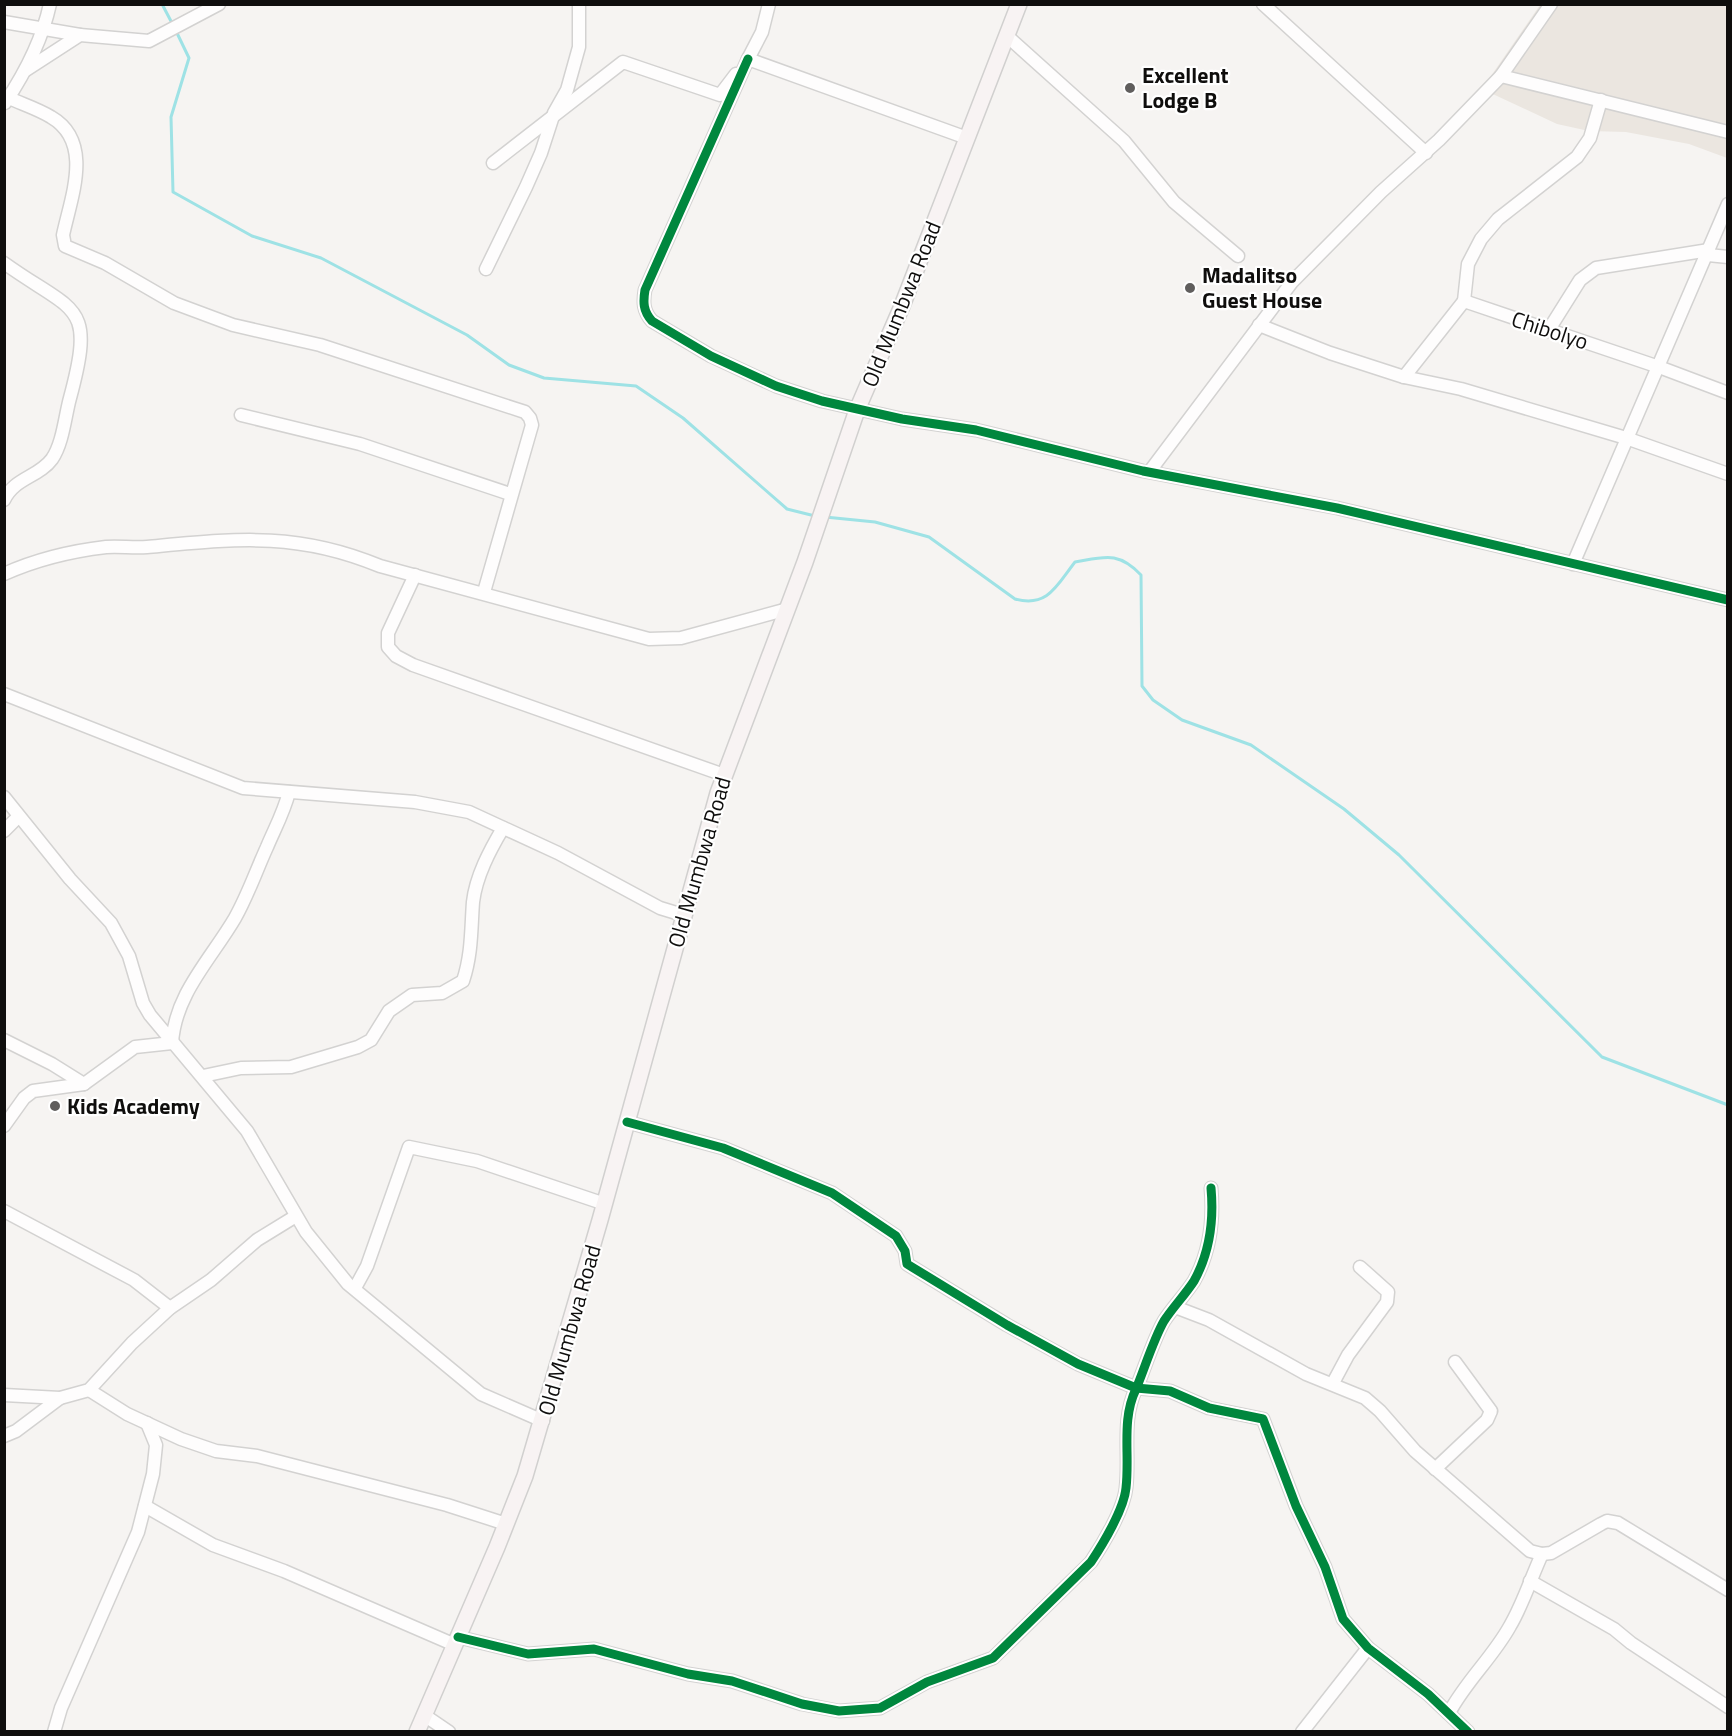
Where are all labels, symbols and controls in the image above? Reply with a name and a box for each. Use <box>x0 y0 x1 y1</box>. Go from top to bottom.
place label: Excellent Lodge B <box>1142 58 1229 117</box>
marker: Excellent Lodge B <box>1123 81 1137 95</box>
street label: Old Mumbwa Road <box>852 216 950 392</box>
place label: Madalitso Guest House <box>1202 258 1322 317</box>
marker: Madalitso Guest House <box>1183 281 1197 295</box>
street label: Chibolyo <box>1507 302 1593 358</box>
street label: Old Mumbwa Road <box>658 773 740 951</box>
place label: Kids Academy <box>67 1089 200 1123</box>
marker: Kids Academy <box>48 1099 62 1113</box>
street label: Old Mumbwa Road <box>528 1241 610 1419</box>

